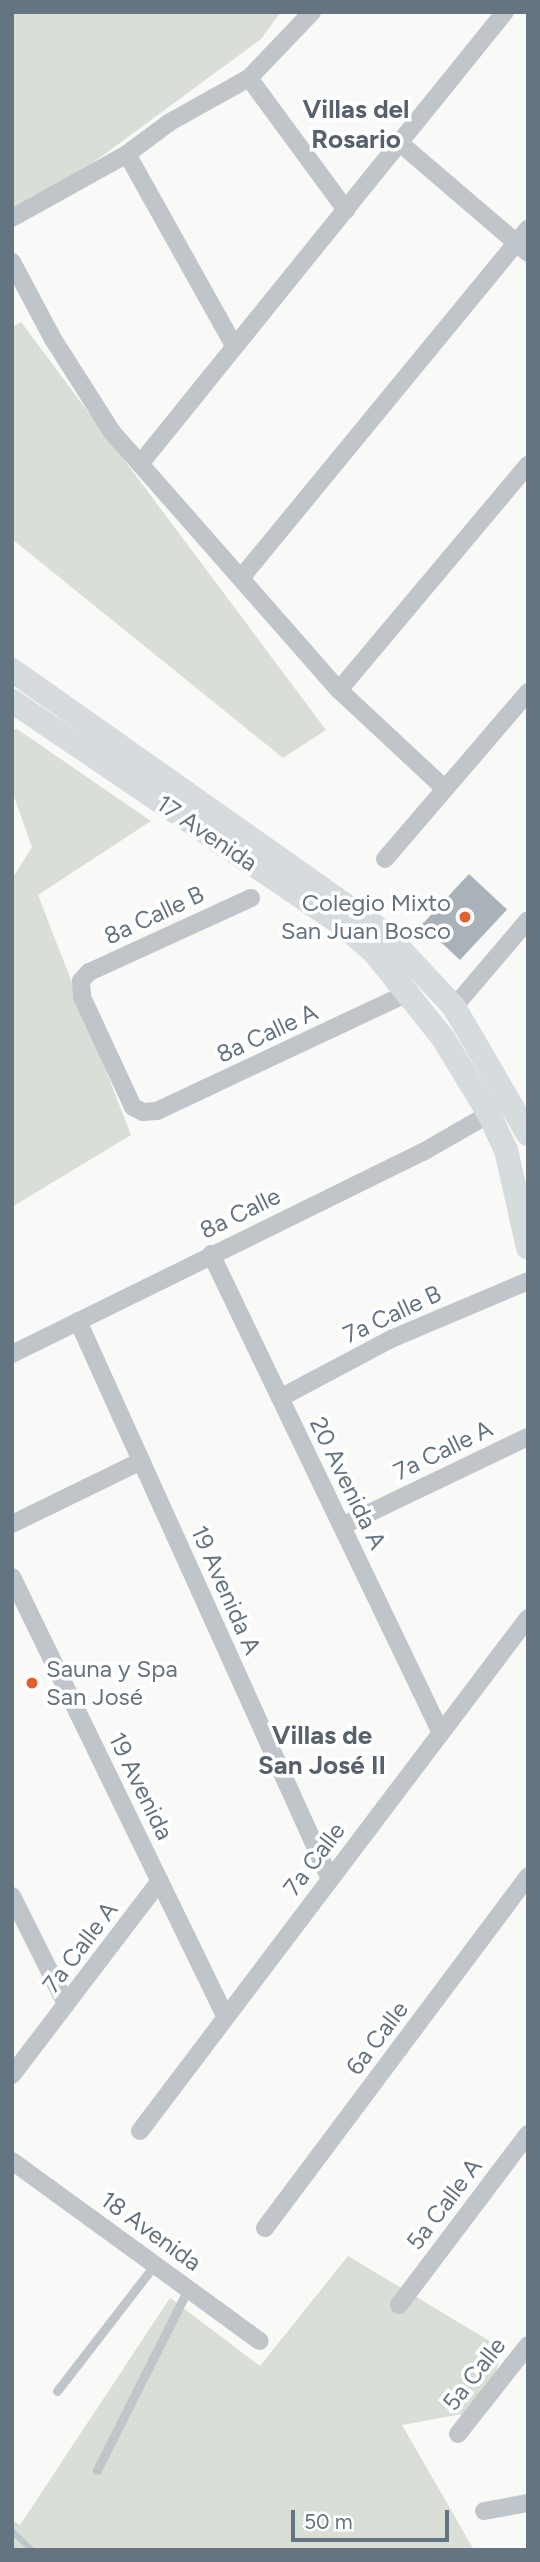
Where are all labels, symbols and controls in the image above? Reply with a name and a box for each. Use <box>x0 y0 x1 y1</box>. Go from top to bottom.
district label: Villas del Rosario <box>303 94 409 156</box>
street label: 17 Avenida <box>151 789 263 877</box>
street label: 8a Calle B <box>100 879 208 951</box>
place label: Colegio Mixto San Juan Bosco <box>281 889 451 945</box>
marker: Colegio Mixto San Juan Bosco <box>457 909 473 925</box>
street label: 8a Calle A <box>212 997 322 1069</box>
street label: 8a Calle <box>195 1181 285 1245</box>
street label: 7a Calle B <box>338 1279 446 1349</box>
street label: 20 Avenida A <box>304 1412 392 1554</box>
street label: 7a Calle A <box>389 1414 497 1486</box>
street label: 19 Avenida A <box>185 1521 267 1659</box>
place label: Sauna y Spa San José <box>46 1655 178 1711</box>
marker: Sauna y Spa San José <box>24 1675 40 1691</box>
district label: Villas de San José II <box>258 1720 386 1782</box>
street label: 19 Avenida <box>103 1728 179 1844</box>
street label: 7a Calle <box>277 1817 351 1901</box>
street label: 7a Calle A <box>36 1896 124 1998</box>
street label: 6a Calle <box>340 1995 414 2081</box>
street label: 5a Calle A <box>400 2152 488 2256</box>
street label: 18 Avenida <box>95 2185 207 2277</box>
street label: 5a Calle <box>436 2332 512 2416</box>
scale bar <box>295 2496 452 2540</box>
text: 50 m <box>304 2509 353 2534</box>

